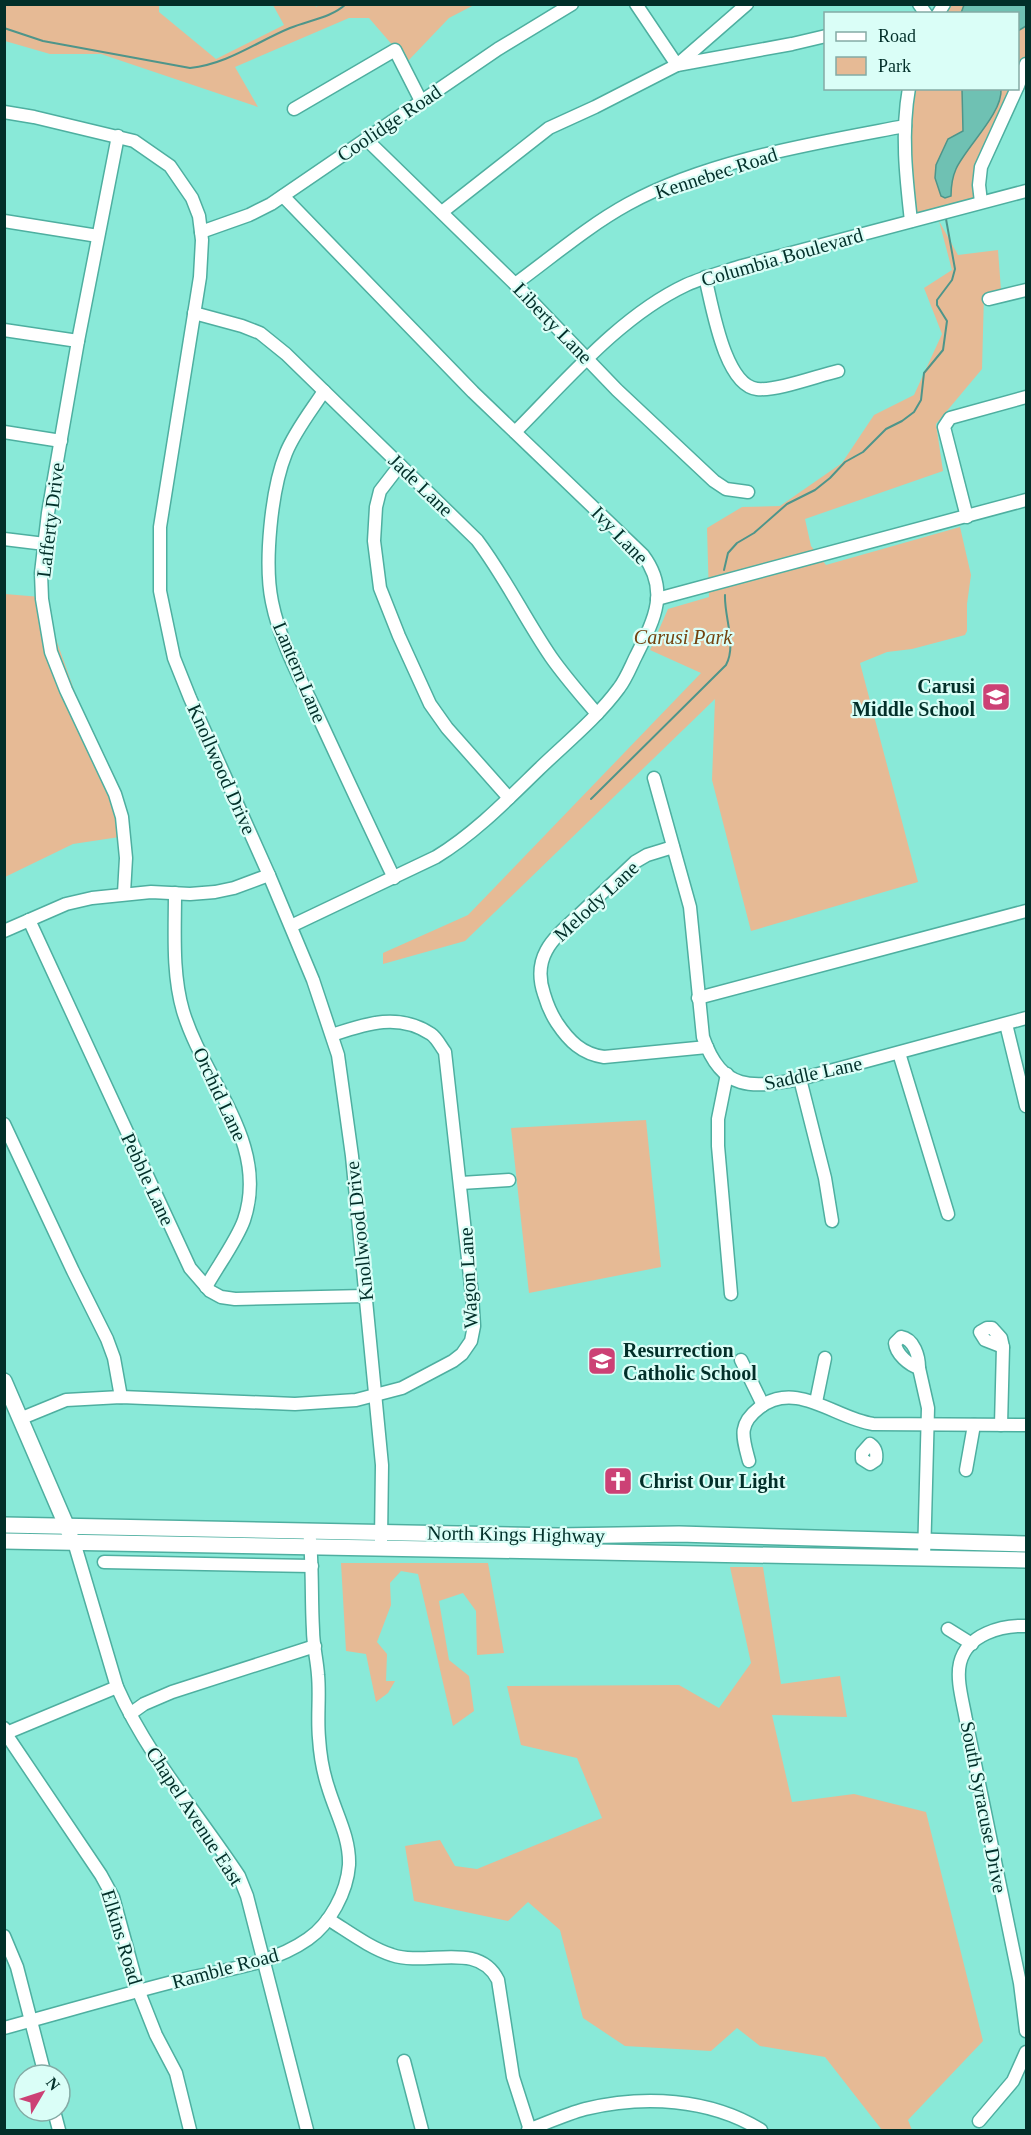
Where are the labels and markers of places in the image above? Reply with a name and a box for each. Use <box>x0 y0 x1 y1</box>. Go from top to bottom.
place label: Carusi Middle School <box>852 675 975 720</box>
school or university icon: Carusi Middle School <box>980 681 1012 713</box>
place label: Resurrection Catholic School <box>623 1339 757 1384</box>
school or university icon: Resurrection Catholic School <box>586 1345 618 1377</box>
church icon: Christ Our Light <box>602 1465 634 1497</box>
place label: Christ Our Light <box>639 1470 786 1493</box>

